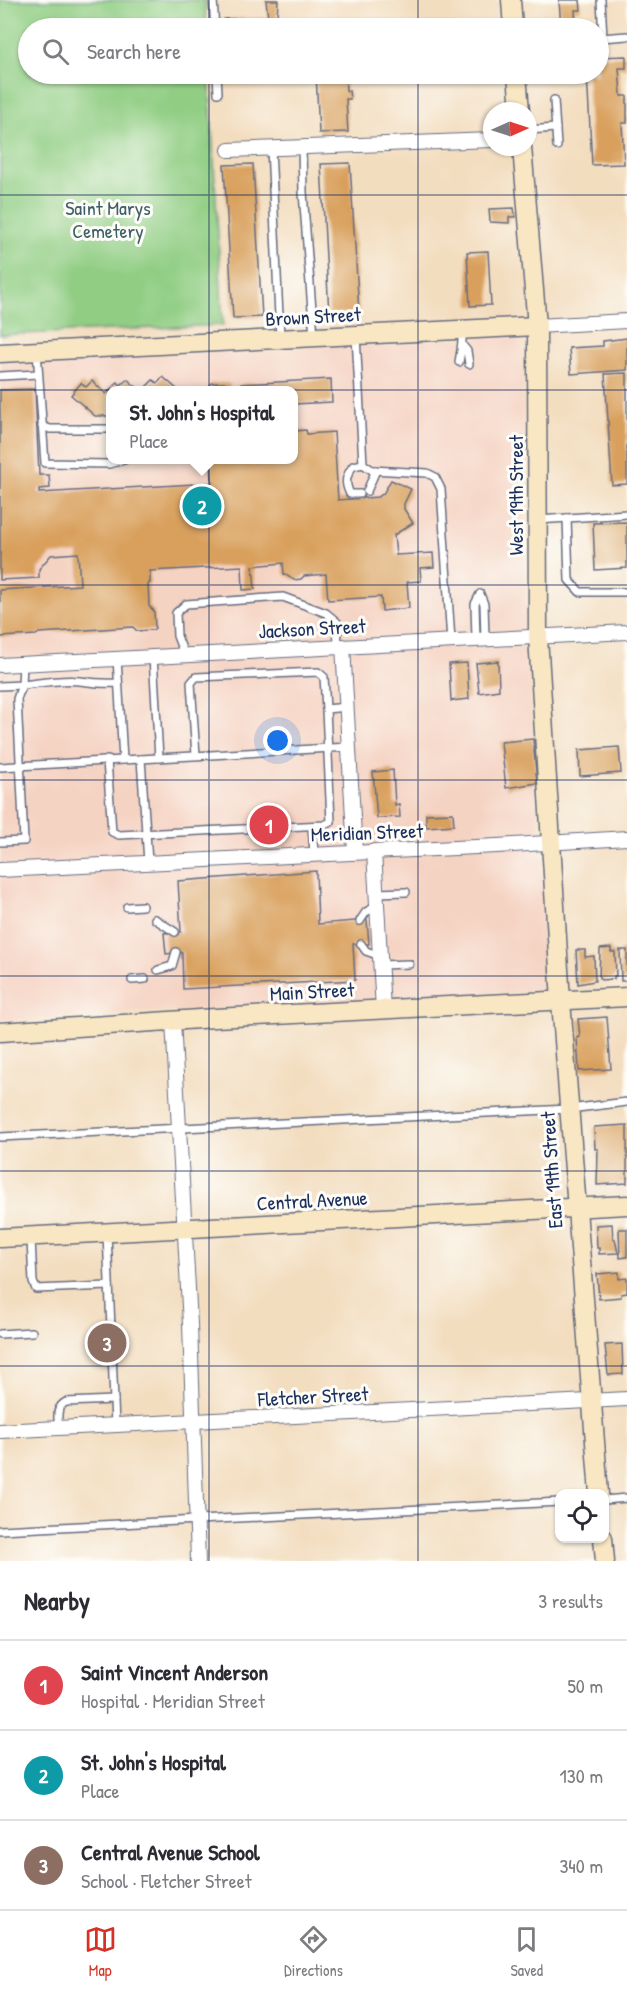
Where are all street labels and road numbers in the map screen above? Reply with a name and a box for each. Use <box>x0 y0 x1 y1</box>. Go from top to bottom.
street label: Brown Street <box>265 300 362 332</box>
street label: West 19th Street <box>502 434 529 555</box>
street label: Jackson Street <box>258 612 367 644</box>
street label: Meridian Street <box>310 817 425 847</box>
street label: Main Street <box>269 975 356 1007</box>
street label: East 19th Street <box>533 1110 569 1229</box>
street label: Central Avenue <box>256 1184 368 1216</box>
street label: Fletcher Street <box>256 1380 370 1412</box>

